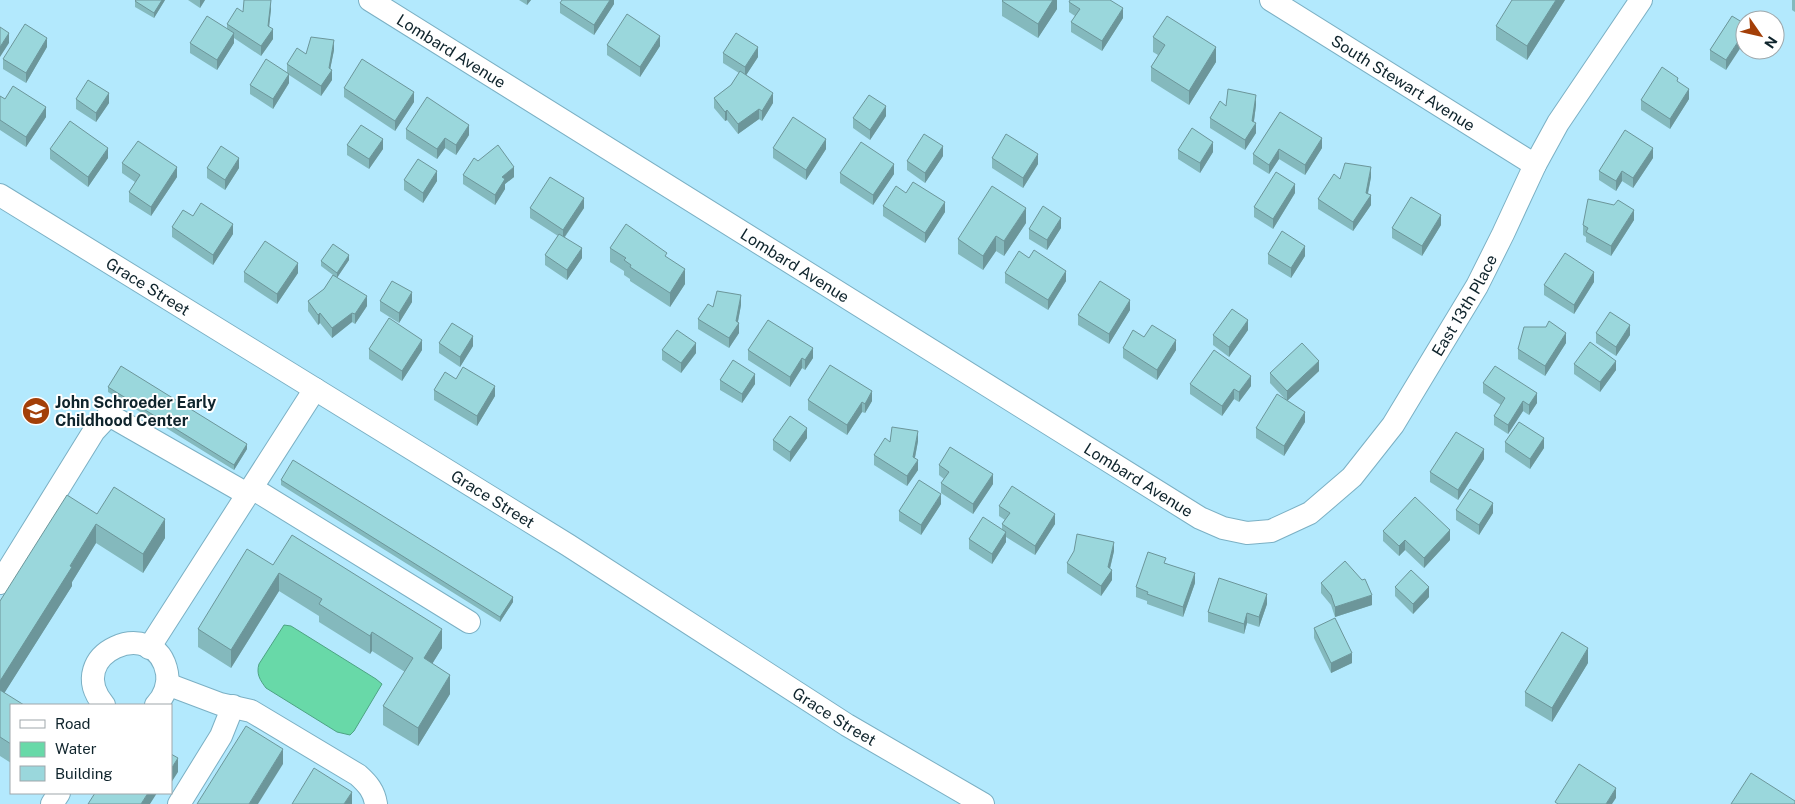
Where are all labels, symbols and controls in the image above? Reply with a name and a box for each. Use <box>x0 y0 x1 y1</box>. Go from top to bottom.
street label: Lombard Avenue <box>393 10 509 92</box>
north arrow <box>1735 10 1785 60</box>
street label: South Stewart Avenue <box>1328 31 1478 135</box>
text: N <box>1761 33 1780 51</box>
street label: Lombard Avenue <box>737 225 853 307</box>
street label: East 13th Place <box>1428 251 1501 360</box>
street label: Grace Street <box>103 254 193 320</box>
place label: John Schroeder Early Childhood Center <box>55 393 216 430</box>
school or university icon: John Schroeder Early Childhood Center <box>21 396 51 426</box>
street label: Lombard Avenue <box>1080 439 1196 521</box>
street label: Grace Street <box>447 466 538 532</box>
street label: Grace Street <box>789 683 879 750</box>
legend <box>10 704 172 794</box>
text: Road <box>55 715 91 732</box>
text: Water <box>55 740 97 757</box>
text: Building <box>55 765 113 782</box>

